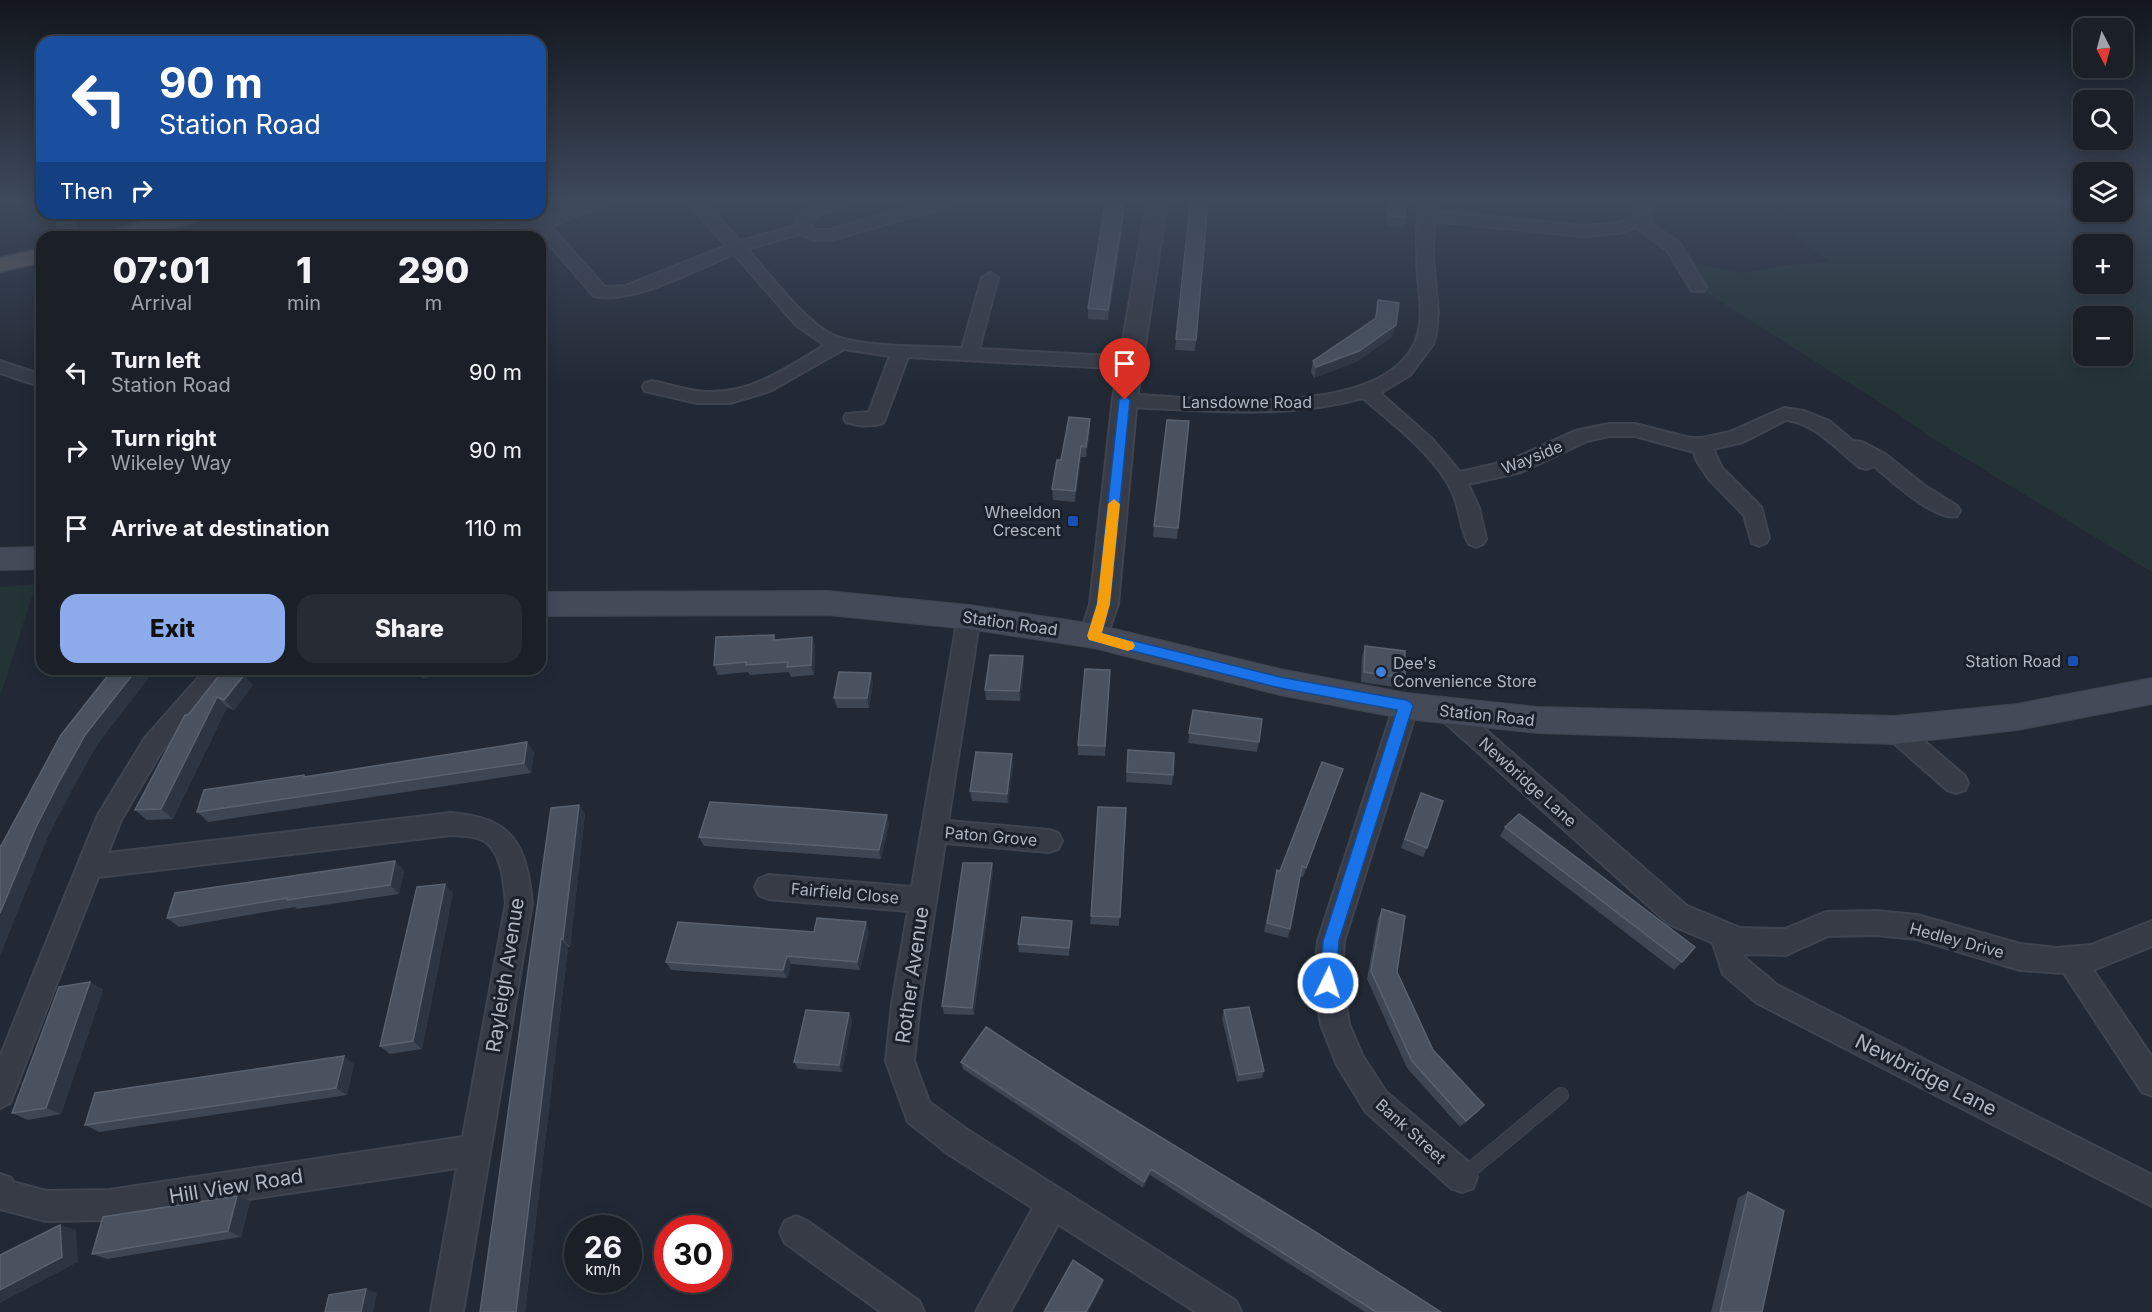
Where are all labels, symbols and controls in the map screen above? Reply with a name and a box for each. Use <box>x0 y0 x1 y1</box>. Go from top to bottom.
north arrow <box>2073 18 2133 78</box>
map controls <box>2073 18 2133 366</box>
text: 90 m <box>159 57 263 108</box>
icon: left <box>60 60 138 138</box>
button: search <box>2073 90 2133 150</box>
text: Station Road <box>159 108 321 141</box>
button: layers <box>2073 162 2133 222</box>
icon: right <box>125 174 158 207</box>
text: Then <box>60 178 113 204</box>
button: + <box>2073 234 2133 294</box>
text: 07:01 <box>113 248 210 292</box>
text: 1 <box>296 248 312 292</box>
text: 290 <box>398 248 469 292</box>
text: Arrival <box>131 291 192 315</box>
text: min <box>287 291 321 315</box>
text: m <box>425 291 442 315</box>
button: − <box>2073 306 2133 366</box>
pin <box>1099 338 1150 400</box>
text: Turn left <box>111 347 201 373</box>
icon: arrive <box>1108 347 1141 380</box>
icon: left <box>60 356 93 389</box>
text: 90 m <box>469 359 522 385</box>
text: Station Road <box>111 373 231 397</box>
street label: Lansdowne Road <box>1182 392 1312 412</box>
text: Turn right <box>111 425 217 451</box>
icon: right <box>60 434 93 467</box>
street label: Wayside <box>1499 436 1565 478</box>
text: 90 m <box>469 437 522 463</box>
text: Wikeley Way <box>111 451 232 475</box>
place label: Wheeldon Crescent <box>984 502 1061 540</box>
icon: arrive <box>60 512 93 545</box>
marker: Wheeldon Crescent <box>1066 514 1080 528</box>
text: Arrive at destination <box>111 515 330 541</box>
text: 110 m <box>465 515 522 541</box>
button: Exit <box>60 594 285 663</box>
button: Share <box>297 594 522 663</box>
street label: Station Road <box>961 606 1059 640</box>
place label: Station Road <box>1965 651 2061 671</box>
place label: Dee's Convenience Store <box>1393 653 1537 691</box>
marker: Station Road <box>2066 654 2080 668</box>
marker: Dee's Convenience Store <box>1374 665 1388 679</box>
street label: Station Road <box>1438 700 1536 730</box>
street label: Newbridge Lane <box>1475 733 1581 831</box>
street label: Paton Grove <box>944 822 1038 850</box>
street label: Fairfield Close <box>790 878 900 908</box>
street label: Rayleigh Avenue <box>481 896 529 1054</box>
street label: Rother Avenue <box>891 905 933 1045</box>
street label: Hedley Drive <box>1908 918 2006 962</box>
position arrow <box>1296 951 1360 1015</box>
street label: Newbridge Lane <box>1851 1029 2001 1121</box>
street label: Bank Street <box>1372 1094 1450 1168</box>
street label: Hill View Road <box>167 1164 305 1208</box>
speed limit sign: 30 <box>654 1215 732 1293</box>
text: 26 <box>584 1229 622 1265</box>
text: km/h <box>585 1260 621 1279</box>

